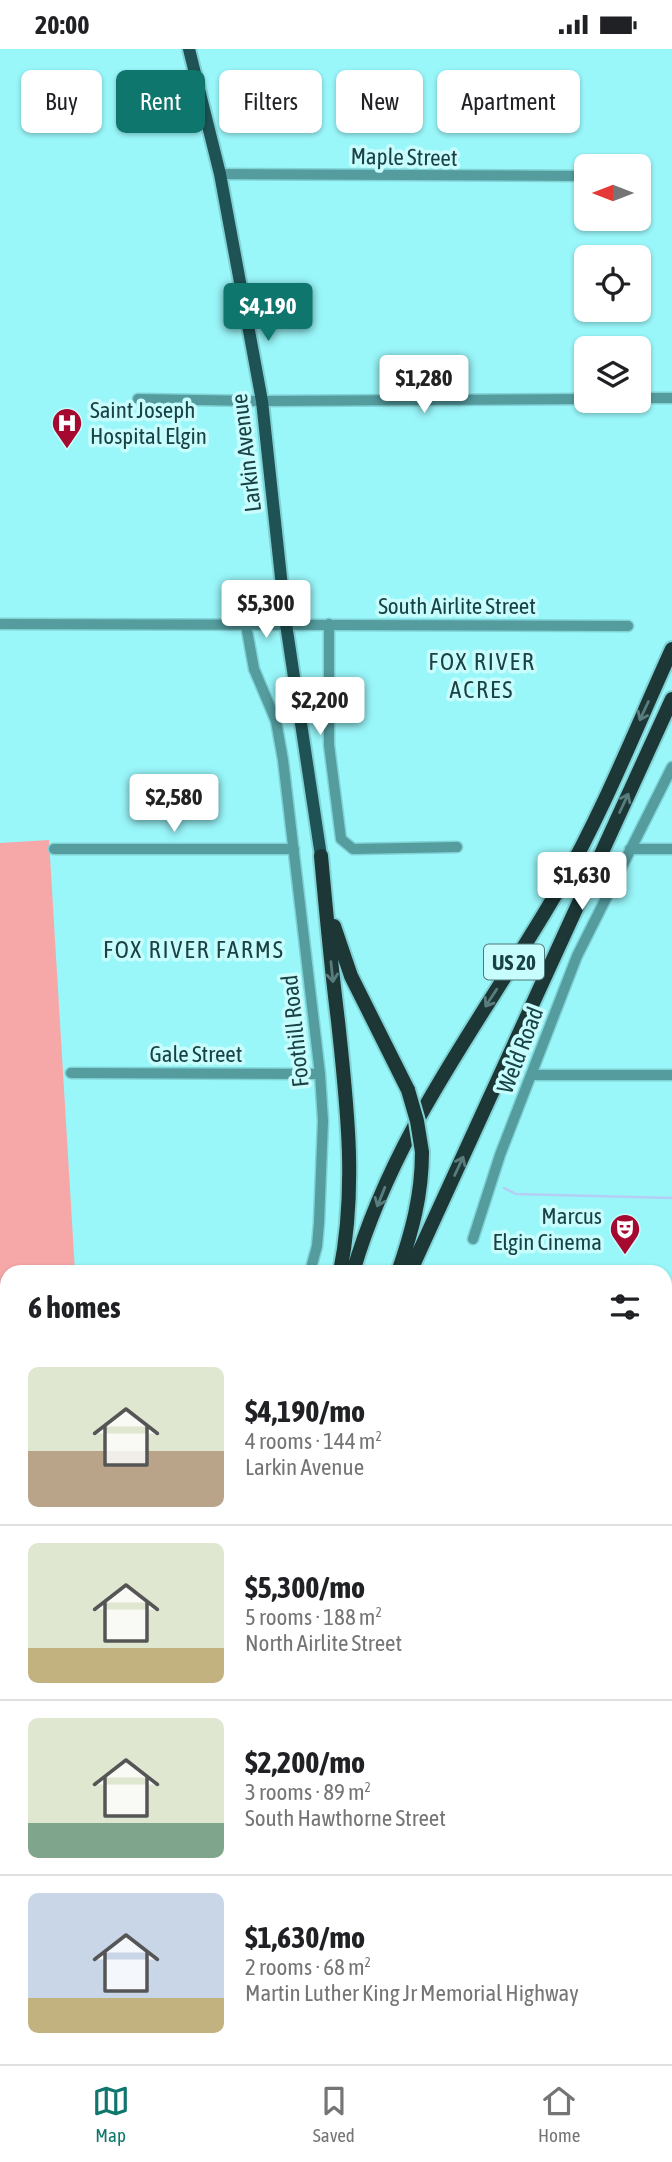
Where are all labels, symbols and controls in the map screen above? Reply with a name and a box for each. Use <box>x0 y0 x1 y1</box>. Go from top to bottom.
text: 20:00 <box>35 10 90 40</box>
chip: Buy <box>21 70 102 133</box>
chip: Rent <box>116 70 205 133</box>
chip: Filters <box>219 70 322 133</box>
chip: New <box>336 70 423 133</box>
chip: Apartment <box>437 70 580 133</box>
street label: Maple Street <box>350 143 458 171</box>
north arrow <box>574 154 651 231</box>
map controls <box>574 154 651 413</box>
button: locate <box>574 245 651 322</box>
pin: $4,190 <box>211 283 325 343</box>
text: $4,190 <box>240 293 297 319</box>
button: layers <box>574 336 651 413</box>
pin: $1,280 <box>367 355 481 415</box>
text: $1,280 <box>396 365 453 391</box>
street label: Larkin Avenue <box>226 392 266 514</box>
place label: Saint Joseph Hospital Elgin <box>90 397 207 449</box>
hospital icon: Saint Joseph Hospital Elgin <box>50 406 84 450</box>
pin: $5,300 <box>209 581 323 640</box>
text: $5,300 <box>238 590 295 616</box>
street label: South Airlite Street <box>378 593 536 619</box>
district label: FOX RIVER ACRES <box>428 648 536 703</box>
pin: $2,200 <box>263 677 377 737</box>
text: $2,200 <box>292 687 349 713</box>
one-way arrow <box>637 700 650 722</box>
pin: $2,580 <box>117 775 231 834</box>
text: $2,580 <box>146 784 203 810</box>
one-way arrow <box>618 793 632 814</box>
pin: $1,630 <box>525 853 639 912</box>
text: $1,630 <box>554 862 611 888</box>
district label: FOX RIVER FARMS <box>103 936 285 963</box>
road number: US 20 <box>484 944 544 979</box>
one-way arrow <box>326 961 339 983</box>
street label: Foothill Road <box>276 974 314 1088</box>
one-way arrow <box>483 988 498 1007</box>
street label: Weld Road <box>492 1003 548 1097</box>
street label: Gale Street <box>150 1041 242 1067</box>
one-way arrow <box>453 1156 466 1177</box>
one-way arrow <box>373 1185 386 1207</box>
place label: Marcus Elgin Cinema <box>492 1203 602 1255</box>
theatre icon: Marcus Elgin Cinema <box>608 1212 642 1256</box>
icon: filters <box>606 1288 644 1326</box>
text: 6 homes <box>28 1290 121 1324</box>
text: $4,190/mo <box>245 1394 365 1428</box>
icon: home <box>84 1395 168 1479</box>
text: 4 rooms · 144 m² <box>245 1428 382 1454</box>
text: Larkin Avenue <box>245 1454 364 1480</box>
text: $5,300/mo <box>245 1570 365 1604</box>
icon: home <box>84 1571 168 1655</box>
text: 5 rooms · 188 m² <box>245 1604 382 1630</box>
text: North Airlite Street <box>245 1630 402 1656</box>
text: $2,200/mo <box>245 1745 365 1779</box>
icon: home <box>84 1746 168 1830</box>
text: 3 rooms · 89 m² <box>245 1779 371 1805</box>
text: South Hawthorne Street <box>245 1805 446 1831</box>
text: $1,630/mo <box>245 1920 365 1954</box>
icon: home <box>84 1921 168 2005</box>
text: 2 rooms · 68 m² <box>245 1954 371 1980</box>
text: Martin Luther King Jr Memorial Highway <box>245 1980 579 2006</box>
tab: Map <box>92 2082 130 2146</box>
tab: Saved <box>313 2082 355 2146</box>
tab: Home <box>538 2082 580 2146</box>

